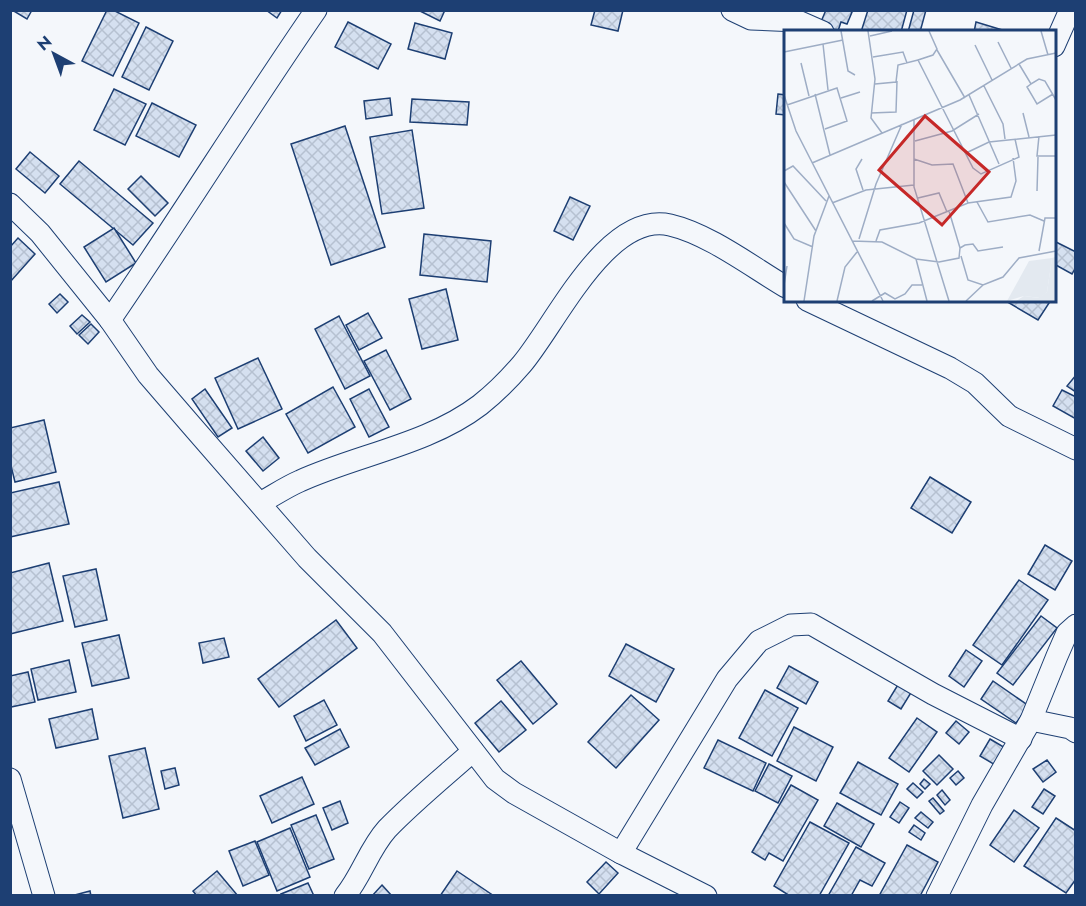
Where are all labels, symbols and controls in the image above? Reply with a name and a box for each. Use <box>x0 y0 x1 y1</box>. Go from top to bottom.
north arrow <box>24 24 84 84</box>
text: N <box>32 30 57 56</box>
inset map <box>784 30 1056 302</box>

